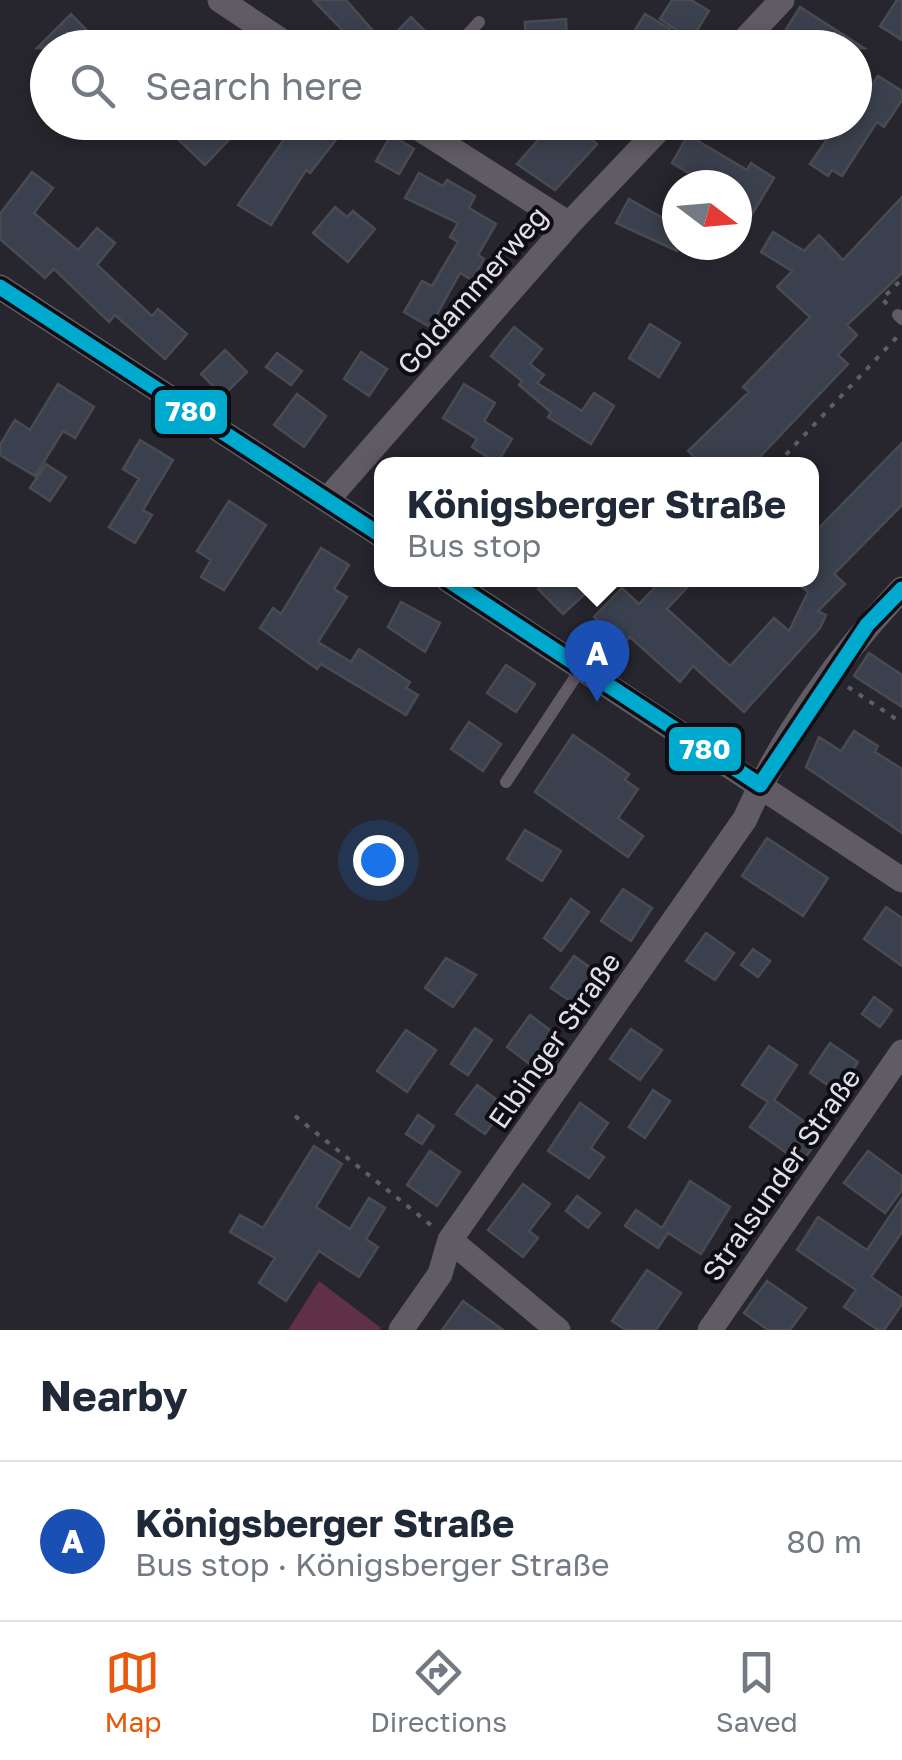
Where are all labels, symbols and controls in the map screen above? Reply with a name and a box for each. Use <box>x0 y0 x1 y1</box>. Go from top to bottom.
search box <box>30 30 872 140</box>
icon: search <box>65 58 120 113</box>
text: Search here <box>145 63 363 108</box>
north arrow <box>662 170 752 260</box>
street label: Goldammerweg <box>390 199 554 381</box>
line badge: 780 <box>153 388 229 436</box>
text: 780 <box>165 394 217 427</box>
popup <box>374 457 819 587</box>
text: Königsberger Straße <box>407 481 786 526</box>
text: Bus stop <box>407 526 541 564</box>
pin: A <box>564 620 630 702</box>
line badge: 780 <box>667 725 743 773</box>
text: 780 <box>679 732 731 765</box>
your location <box>353 835 404 886</box>
street label: Elbinger Straße <box>481 946 627 1134</box>
street label: Stralsunder Straße <box>695 1061 867 1287</box>
text: Nearby <box>40 1370 188 1420</box>
text: Königsberger Straße <box>135 1500 514 1545</box>
text: A <box>61 1522 84 1560</box>
text: 80 m <box>786 1522 862 1560</box>
text: Bus stop · Königsberger Straße <box>135 1545 610 1583</box>
tab: Map <box>104 1645 162 1738</box>
tab: Directions <box>370 1645 507 1738</box>
tab: Saved <box>716 1645 798 1738</box>

